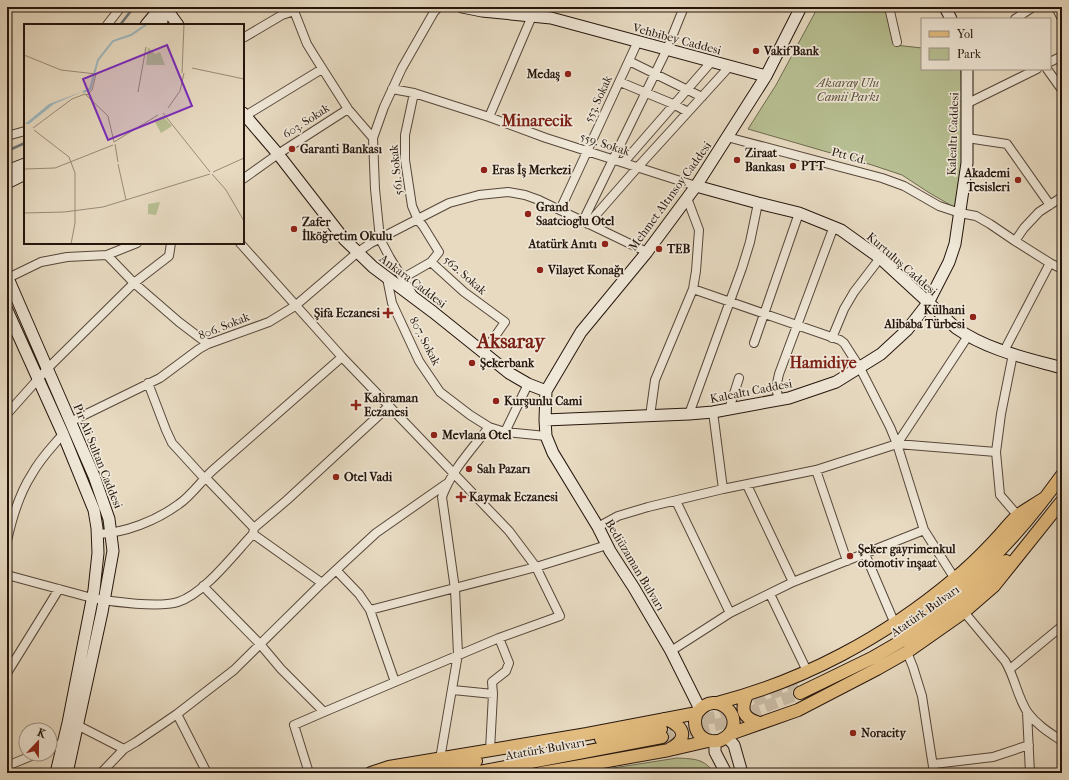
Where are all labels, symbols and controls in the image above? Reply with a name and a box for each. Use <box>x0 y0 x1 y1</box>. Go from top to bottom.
legend <box>921 18 1051 70</box>
street label: Vehbibey Caddesi <box>630 20 723 58</box>
inset map <box>24 24 244 244</box>
text: Yol <box>956 27 974 41</box>
place label: VakifBank <box>763 44 820 58</box>
marker: VakifBank <box>751 46 761 56</box>
text: Park <box>957 47 982 61</box>
place label: Medaş <box>526 67 561 82</box>
marker: Medaş <box>563 69 573 79</box>
street label: 553. Sokak <box>581 73 615 125</box>
park label: Aksaray Ulu Camii Parkı <box>815 76 880 104</box>
street label: Kalealtı Caddesi <box>945 92 961 176</box>
street label: 603. Sokak <box>280 100 333 141</box>
district label: Minarecik <box>501 111 573 130</box>
street label: 559. Sokak <box>578 129 632 159</box>
street label: Mehmet Altınsoy Caddesi <box>626 138 715 253</box>
place label: Garanti Bankası <box>300 142 382 156</box>
street label: 561. Sokak <box>386 143 406 196</box>
marker: Garanti Bankası <box>287 144 297 154</box>
street label: Ptt Cd. <box>830 145 868 167</box>
place label: Ziraat Bankası <box>745 146 785 174</box>
marker: Ziraat Bankası <box>732 155 742 165</box>
place label: PTT <box>801 159 826 173</box>
marker: PTT <box>788 161 798 171</box>
place label: Eras İş Merkezi <box>492 162 572 178</box>
marker: Eras İş Merkezi <box>479 165 489 175</box>
place label: Akademi Tesisleri <box>964 166 1010 194</box>
marker: Akademi Tesisleri <box>1013 175 1023 185</box>
place label: Grand Saatcioglu Otel <box>536 200 615 229</box>
marker: Grand Saatcioglu Otel <box>523 209 533 219</box>
place label: Zafer İlköğretim Okulu <box>302 215 392 244</box>
marker: Zafer İlköğretim Okulu <box>289 224 299 234</box>
street label: Kurtuluş Caddesi <box>863 229 941 300</box>
place label: Atatürk Anıtı <box>528 237 597 251</box>
marker: Atatürk Anıtı <box>600 239 610 249</box>
place label: TEB <box>666 242 690 256</box>
marker: TEB <box>654 244 664 254</box>
street label: Ankara Caddesi <box>376 251 450 311</box>
street label: 562. Sokak <box>440 252 490 298</box>
place label: Vilayet Konağı <box>547 263 624 278</box>
marker: Vilayet Konağı <box>535 265 545 275</box>
place label: Külhani Alibaba Türbesi <box>883 303 965 331</box>
place label: Şifa Eczanesi <box>314 306 380 321</box>
marker: Şifa Eczanesi <box>383 308 393 318</box>
street label: 806. Sokak <box>196 309 252 343</box>
marker: Külhani Alibaba Türbesi <box>968 312 978 322</box>
street label: 807. Sokak <box>406 314 444 368</box>
district label: Aksaray <box>475 330 546 353</box>
district label: Hamidiye <box>789 353 857 373</box>
place label: Şekerbank <box>480 356 535 371</box>
marker: Şekerbank <box>467 358 477 368</box>
street label: Kalealtı Caddesi <box>709 376 794 406</box>
place label: Kahraman Eczanesi <box>364 391 419 419</box>
place label: Kurşunlu Cami <box>504 394 583 409</box>
marker: Kurşunlu Cami <box>491 396 501 406</box>
marker: Kahraman Eczanesi <box>351 400 361 410</box>
street label: Pir Ali Sultan Caddesi <box>71 402 126 511</box>
place label: Mevlana Otel <box>441 428 512 442</box>
marker: Mevlana Otel <box>429 430 439 440</box>
place label: Salı Pazarı <box>477 462 531 476</box>
marker: Salı Pazarı <box>464 464 474 474</box>
place label: Otel Vadi <box>344 470 393 484</box>
marker: Otel Vadi <box>331 472 341 482</box>
place label: Kaymak Eczanesi <box>469 490 559 505</box>
marker: Kaymak Eczanesi <box>456 492 466 502</box>
street label: Bediüzaman Bulvarı <box>602 517 668 614</box>
place label: Şeker gayrimenkul otomotiv inşaat <box>858 542 956 571</box>
marker: Şeker gayrimenkul otomotiv inşaat <box>845 551 855 561</box>
street label: Atatürk Bulvarı <box>887 582 962 640</box>
north arrow <box>18 722 58 762</box>
text: K <box>35 726 49 741</box>
place label: Noracity <box>861 726 907 741</box>
marker: Noracity <box>848 728 858 738</box>
street label: Atatürk Bulvarı <box>503 735 586 763</box>

